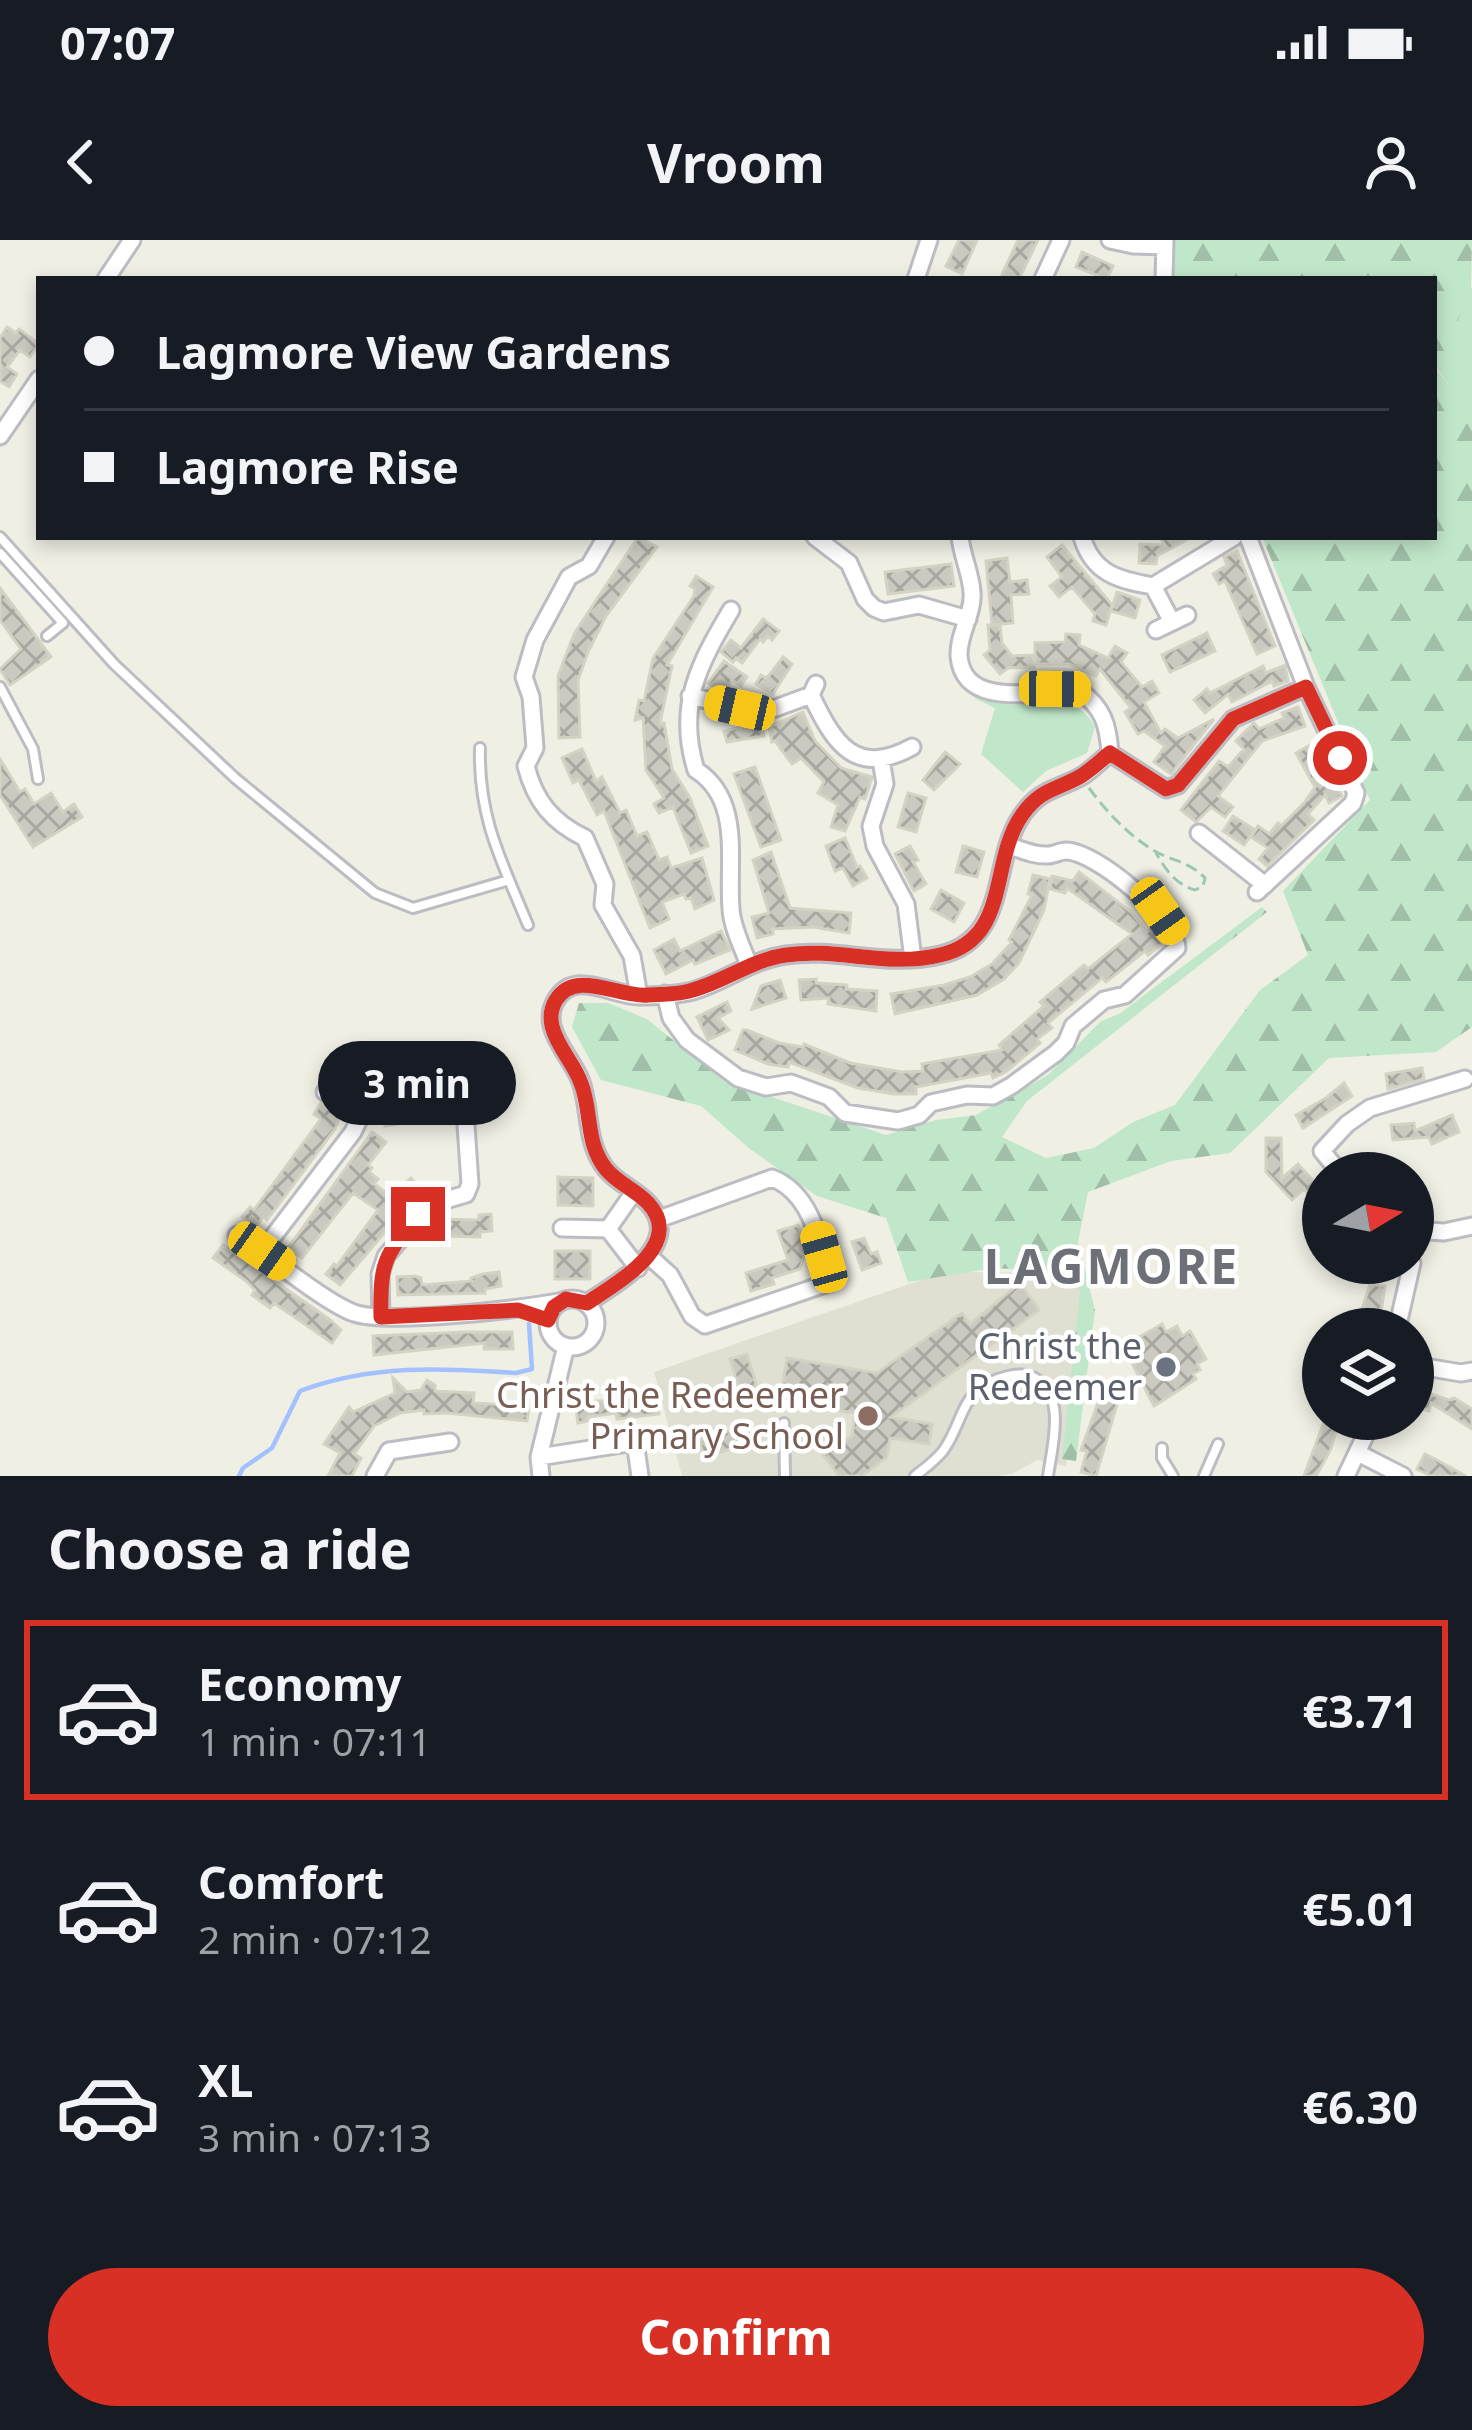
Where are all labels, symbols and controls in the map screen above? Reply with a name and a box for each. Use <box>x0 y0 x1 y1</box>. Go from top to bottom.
text: 07:07 <box>60 12 176 73</box>
text: Vroom <box>647 125 825 199</box>
icon: back <box>48 129 114 195</box>
icon: person <box>1358 129 1424 195</box>
text: Lagmore View Gardens <box>156 321 671 382</box>
text: Lagmore Rise <box>156 436 459 497</box>
car <box>1019 670 1091 708</box>
car <box>701 682 779 734</box>
route start <box>1313 731 1367 785</box>
car <box>1125 871 1195 951</box>
callout: 3 min <box>319 1040 517 1124</box>
text: 3 min <box>363 1056 471 1109</box>
north arrow <box>1302 1152 1434 1284</box>
map controls <box>1302 1152 1434 1440</box>
route end <box>391 1187 445 1241</box>
car <box>222 1216 302 1286</box>
car <box>797 1217 851 1297</box>
district label: LAGMORE <box>984 1233 1240 1298</box>
button: layers <box>1302 1308 1434 1440</box>
place label: Christ the Redeemer <box>968 1321 1142 1411</box>
marker: Christ the Redeemer <box>1153 1354 1179 1380</box>
place label: Christ the Redeemer Primary School <box>496 1370 844 1460</box>
marker: Christ the Redeemer Primary School <box>855 1403 881 1429</box>
text: Choose a ride <box>48 1511 412 1585</box>
text: Economy <box>198 1653 402 1714</box>
icon: car <box>54 1656 162 1764</box>
text: €3.71 <box>1302 1680 1418 1741</box>
text: 1 min · 07:11 <box>198 1714 432 1767</box>
text: Comfort <box>198 1851 384 1912</box>
icon: car <box>54 1854 162 1962</box>
text: €5.01 <box>1302 1878 1418 1939</box>
text: 2 min · 07:12 <box>198 1912 432 1965</box>
text: XL <box>198 2049 253 2110</box>
icon: car <box>54 2052 162 2160</box>
text: €6.30 <box>1302 2076 1418 2137</box>
text: 3 min · 07:13 <box>198 2110 432 2163</box>
button: Confirm <box>48 2268 1424 2406</box>

